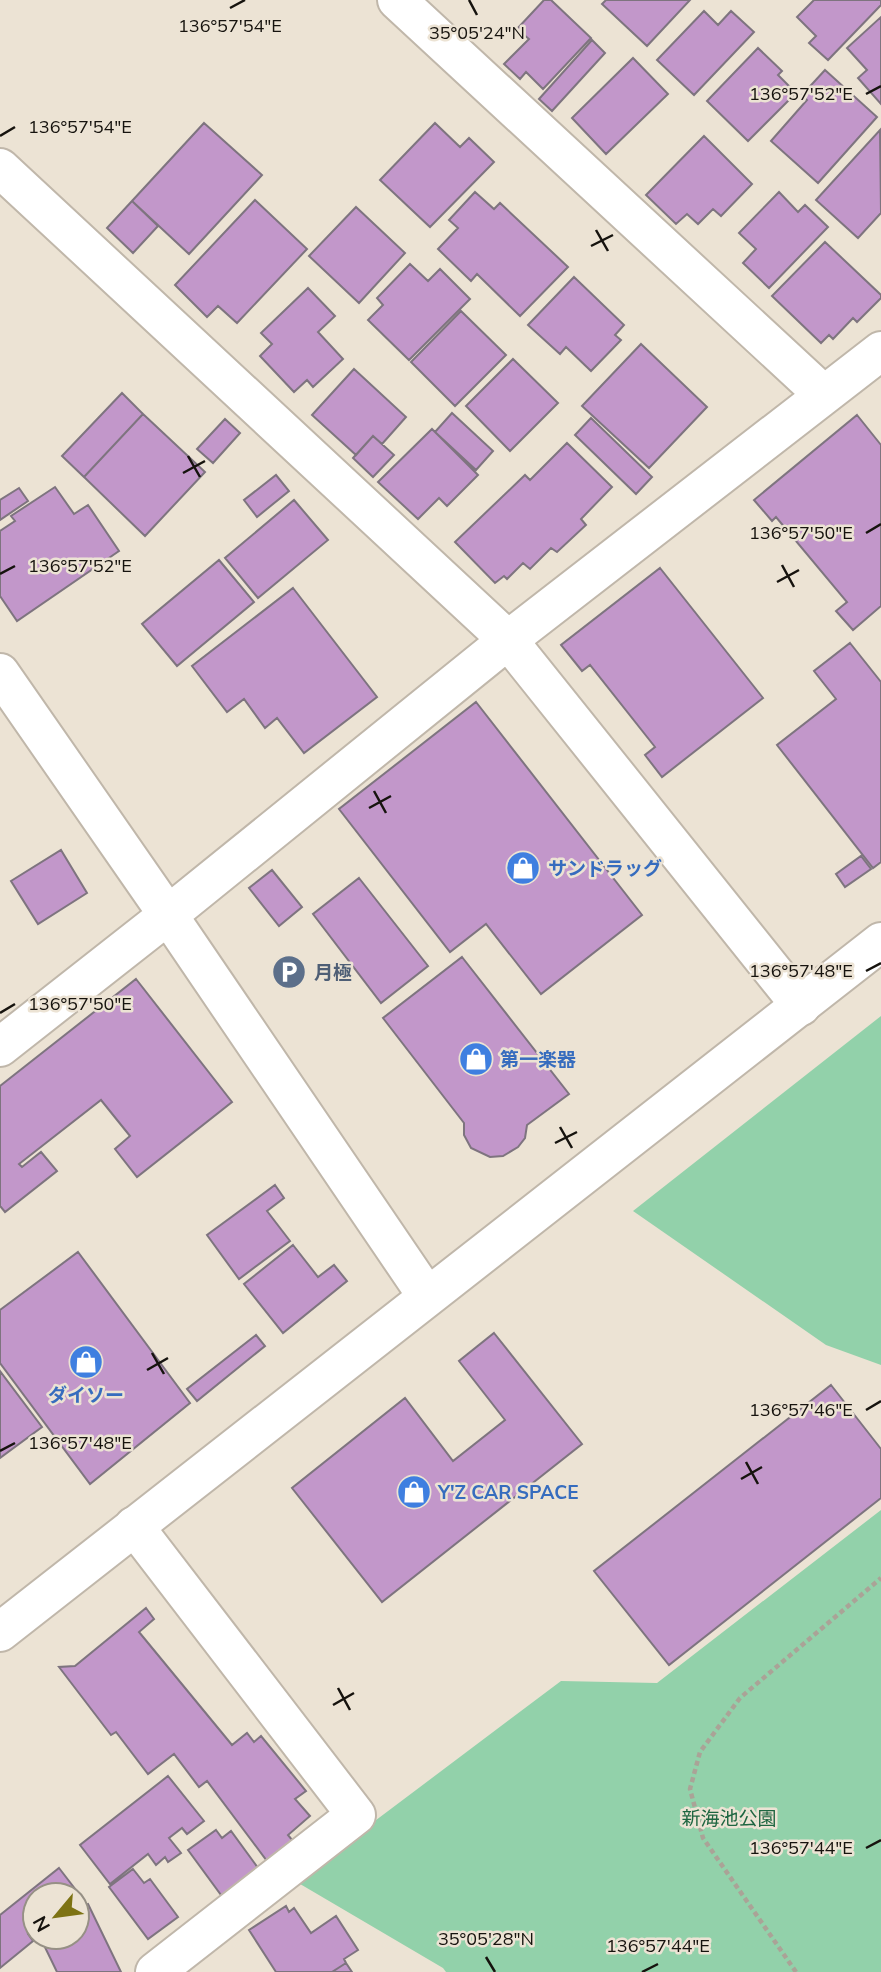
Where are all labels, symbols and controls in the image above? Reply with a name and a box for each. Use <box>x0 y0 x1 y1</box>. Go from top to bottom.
text: 136°57'54"E <box>178 14 282 37</box>
text: 35°05'24"N <box>429 21 525 44</box>
text: 136°57'52"E <box>749 82 853 105</box>
text: 136°57'54"E <box>28 115 132 138</box>
text: 136°57'50"E <box>749 521 853 544</box>
text: 136°57'52"E <box>28 554 132 577</box>
shop icon: サンドラッグ <box>504 849 542 887</box>
place label: サンドラッグ <box>548 856 662 880</box>
parking icon: 月極 <box>270 953 308 991</box>
text: 136°57'48"E <box>749 959 853 982</box>
place label: 月極 <box>314 960 352 984</box>
text: 136°57'50"E <box>28 992 132 1015</box>
shop icon: 第一楽器 <box>457 1040 495 1078</box>
place label: 第一楽器 <box>500 1047 576 1071</box>
shop icon: ダイソー <box>67 1343 105 1381</box>
place label: ダイソー <box>48 1383 124 1407</box>
text: 136°57'46"E <box>749 1398 853 1421</box>
text: 136°57'48"E <box>28 1431 132 1454</box>
shop icon: Y'Z CAR SPACE <box>395 1473 433 1511</box>
place label: Y'Z CAR SPACE <box>437 1480 579 1504</box>
park label: 新海池公園 <box>681 1806 777 1830</box>
text: 136°57'44"E <box>749 1836 853 1859</box>
north arrow <box>21 1881 91 1951</box>
text: N <box>27 1912 55 1936</box>
text: 35°05'28"N <box>438 1927 534 1950</box>
text: 136°57'44"E <box>606 1934 710 1957</box>

